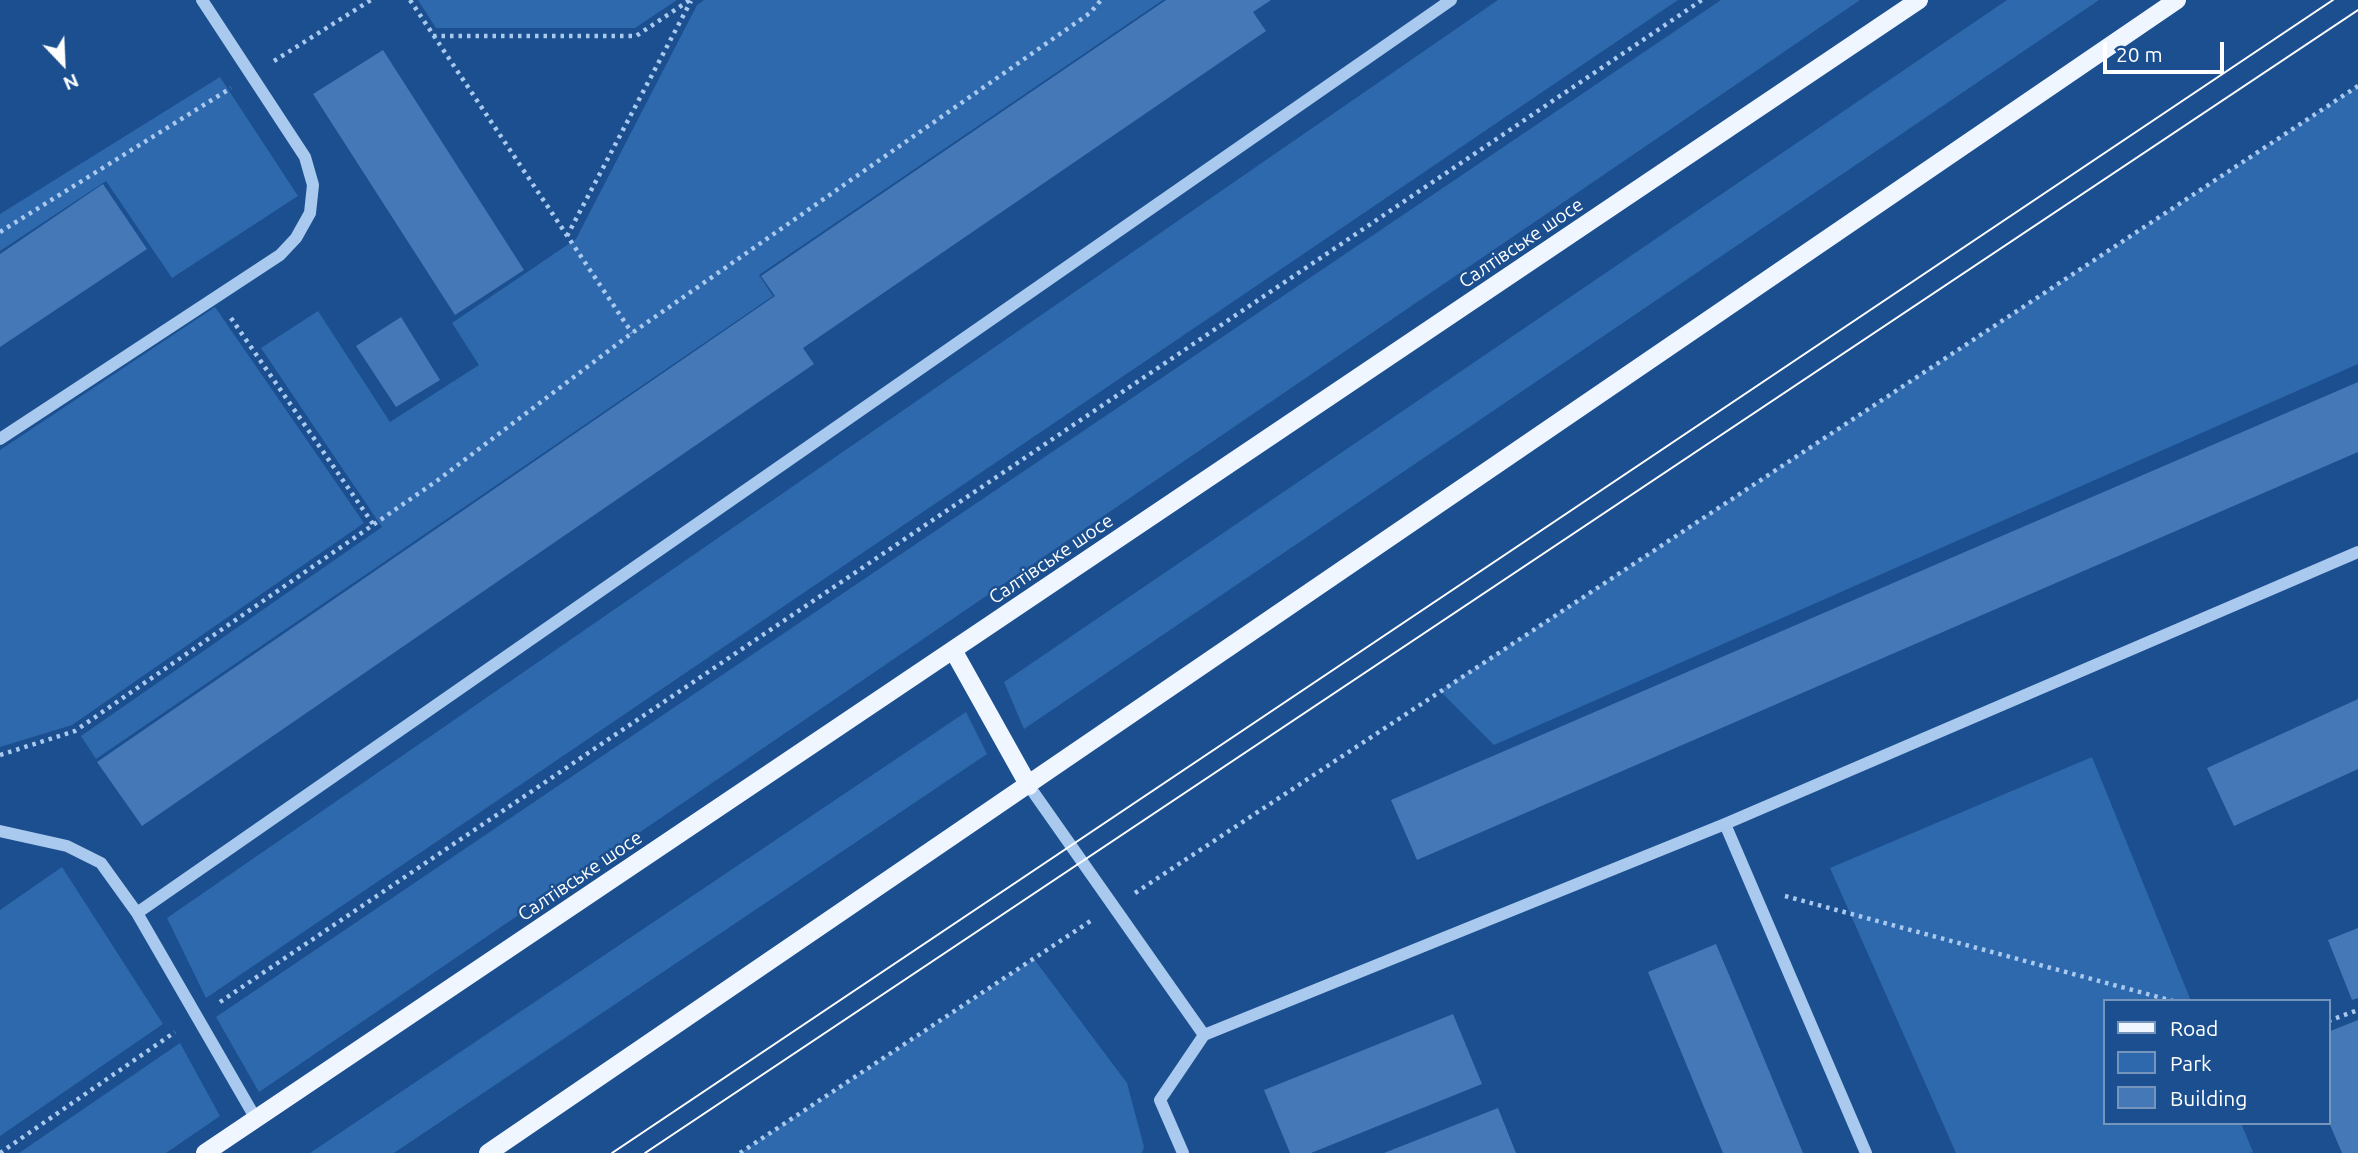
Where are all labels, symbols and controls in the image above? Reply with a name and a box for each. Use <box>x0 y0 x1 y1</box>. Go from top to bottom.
north arrow <box>28 28 98 98</box>
scale bar <box>2106 28 2227 72</box>
text: 20 m <box>2116 42 2163 66</box>
text: N <box>60 69 82 95</box>
street label: Салтівське шосе <box>1455 193 1587 293</box>
street label: Салтівське шосе <box>985 509 1117 609</box>
street label: Салтівське шосе <box>514 826 646 926</box>
legend <box>2102 999 2330 1125</box>
text: Road <box>2170 1016 2218 1040</box>
text: Park <box>2170 1051 2212 1075</box>
text: Building <box>2170 1086 2247 1110</box>

